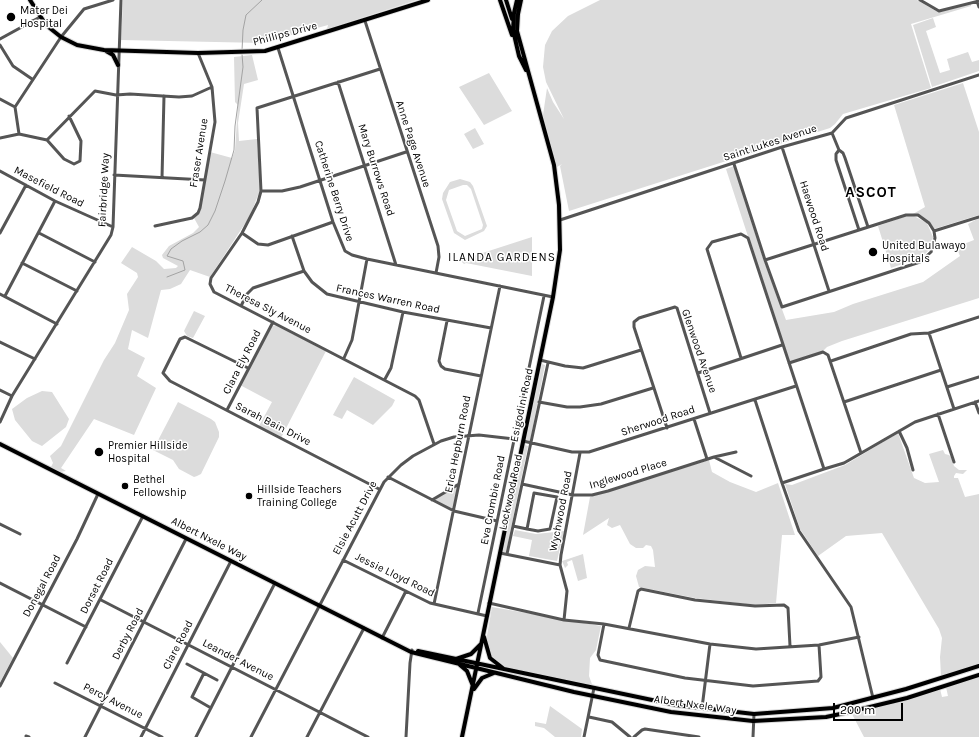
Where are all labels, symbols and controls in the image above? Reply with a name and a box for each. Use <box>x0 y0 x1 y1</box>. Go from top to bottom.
place label: Mater Dei Hospital <box>20 4 68 30</box>
marker: Mater Dei Hospital <box>5 11 17 23</box>
street label: Phillips Drive <box>251 19 319 49</box>
street label: Anne Page Avenue <box>393 99 433 189</box>
street label: Fraser Avenue <box>187 117 211 189</box>
street label: Mary Burrows Road <box>355 122 397 218</box>
street label: Saint Lukes Avenue <box>722 122 818 164</box>
street label: Catherine Berry Drive <box>311 139 357 243</box>
street label: Fairbridge Way <box>95 153 113 227</box>
street label: Masefield Road <box>12 164 86 210</box>
street label: Haewood Road <box>796 179 832 253</box>
district label: ASCOT <box>845 184 897 202</box>
place label: United Bulawayo Hospitals <box>882 239 966 265</box>
marker: United Bulawayo Hospitals <box>867 246 879 258</box>
district label: ILANDA GARDENS <box>448 251 556 265</box>
street label: Theresa Sly Avenue <box>222 281 314 337</box>
street label: Frances Warren Road <box>335 282 441 316</box>
street label: Glenwood Avenue <box>678 307 720 395</box>
street label: Clara Ely Road <box>220 327 264 397</box>
street label: Esigodini Road <box>508 367 536 443</box>
street label: Erica Hepburn Road <box>442 394 474 494</box>
street label: Sarah Bain Drive <box>233 399 313 449</box>
street label: Sherwood Road <box>619 403 697 439</box>
place label: Premier Hillside Hospital <box>108 439 188 465</box>
marker: Premier Hillside Hospital <box>93 446 105 458</box>
street label: Lockwood Road <box>496 453 526 531</box>
street label: Eva Crombie Road <box>478 454 508 546</box>
street label: Inglewood Place <box>588 456 668 492</box>
street label: Wychwood Road <box>547 470 575 552</box>
place label: Bethel Fellowship <box>133 473 186 499</box>
street label: Elsie Acutt Drive <box>330 479 380 557</box>
marker: Bethel Fellowship <box>120 481 130 491</box>
place label: Hillside Teachers Training College <box>257 483 342 509</box>
marker: Hillside Teachers Training College <box>244 491 254 501</box>
street label: Albert Nxele Way <box>169 514 249 564</box>
street label: Jessie Lloyd Road <box>353 550 437 600</box>
street label: Donegal Road <box>20 553 64 619</box>
street label: Dorset Road <box>77 556 117 616</box>
street label: Derby Road <box>109 606 147 662</box>
street label: Clare Road <box>160 618 196 672</box>
street label: Leander Avenue <box>200 636 276 684</box>
street label: Percy Avenue <box>81 680 145 722</box>
street label: Albert Nxele Way <box>653 693 737 717</box>
scale bar <box>835 695 905 721</box>
text: 200 m <box>840 703 875 717</box>

